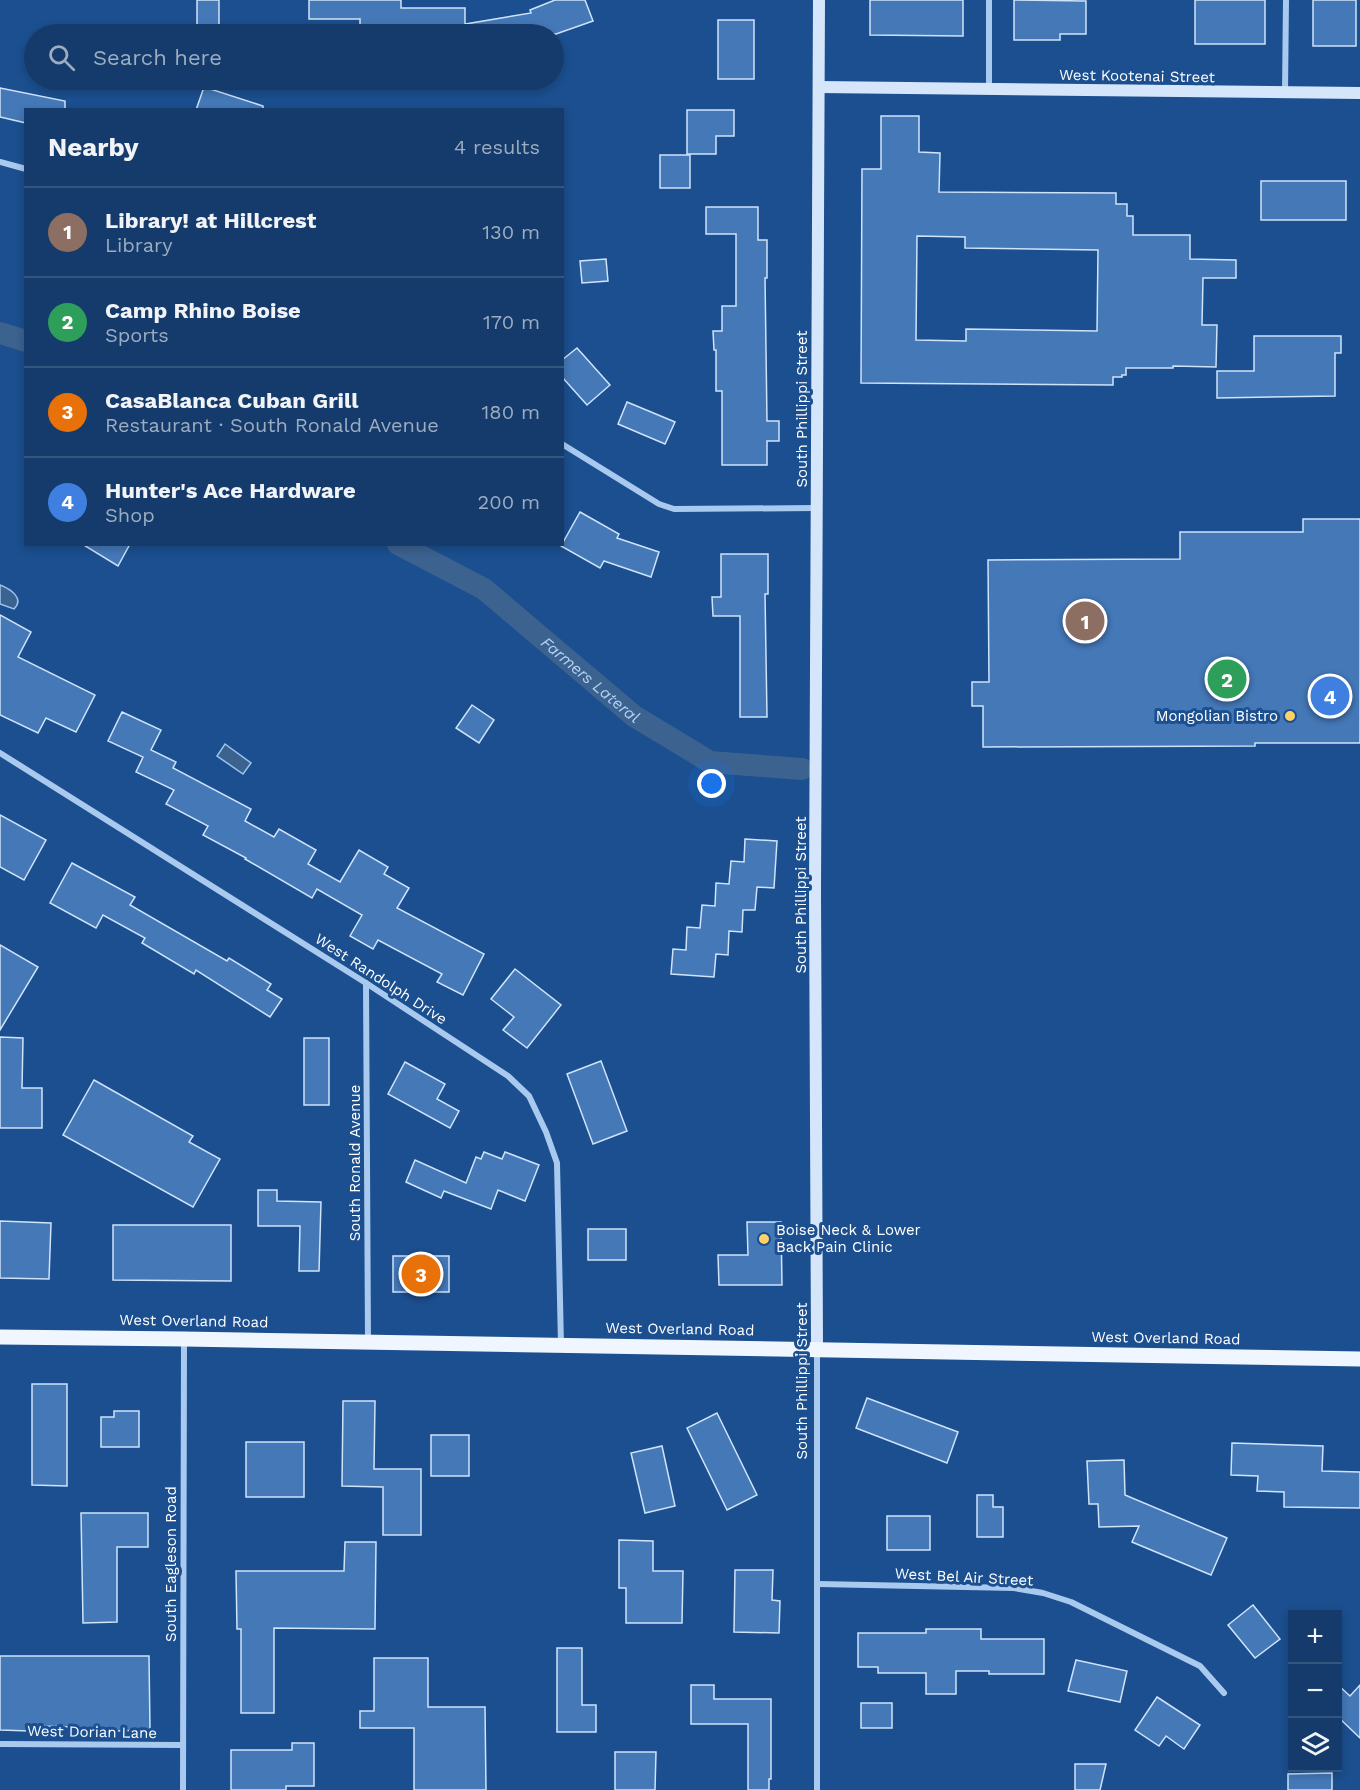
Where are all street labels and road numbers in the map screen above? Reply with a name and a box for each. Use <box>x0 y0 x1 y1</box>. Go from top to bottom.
street label: West Kootenai Street <box>1059 66 1216 86</box>
street label: South Phillippi Street <box>793 330 811 488</box>
street label: South Phillippi Street <box>792 816 810 974</box>
street label: West Randolph Drive <box>312 930 450 1028</box>
street label: South Ronald Avenue <box>346 1085 364 1241</box>
street label: South Phillippi Street <box>793 1302 811 1460</box>
street label: West Overland Road <box>119 1311 269 1331</box>
street label: West Overland Road <box>605 1319 755 1339</box>
street label: West Overland Road <box>1091 1328 1241 1348</box>
street label: South Eagleson Road <box>162 1486 180 1642</box>
street label: West Bel Air Street <box>894 1564 1035 1590</box>
street label: West Dorian Lane <box>27 1722 157 1742</box>

